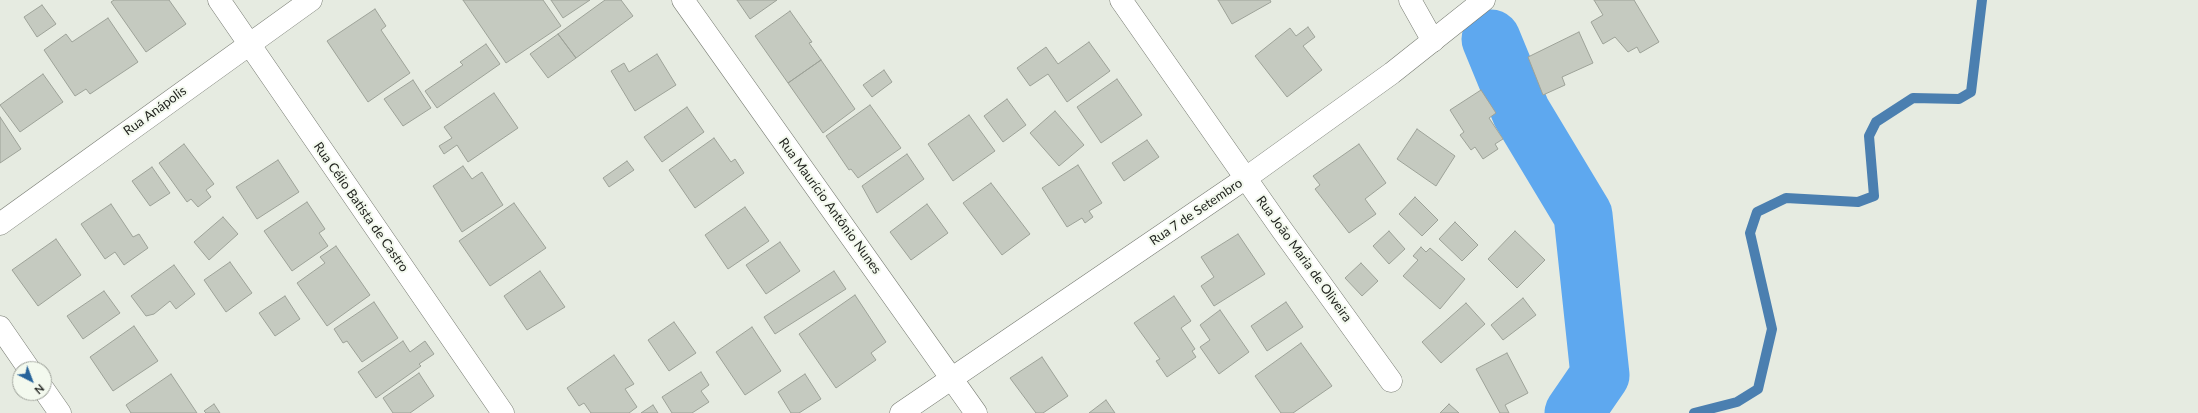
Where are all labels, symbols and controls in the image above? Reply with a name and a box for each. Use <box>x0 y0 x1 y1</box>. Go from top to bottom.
street label: Rua Anápolis <box>121 83 189 139</box>
street label: Rua Maurício Antônio Nunes <box>775 135 885 277</box>
street label: Rua Célio Batista de Castro <box>310 139 412 275</box>
street label: Rua 7 de Setembro <box>1147 175 1245 249</box>
street label: Rua João Maria de Oliveira <box>1253 193 1355 325</box>
north arrow <box>12 361 52 401</box>
text: N <box>32 382 47 397</box>

